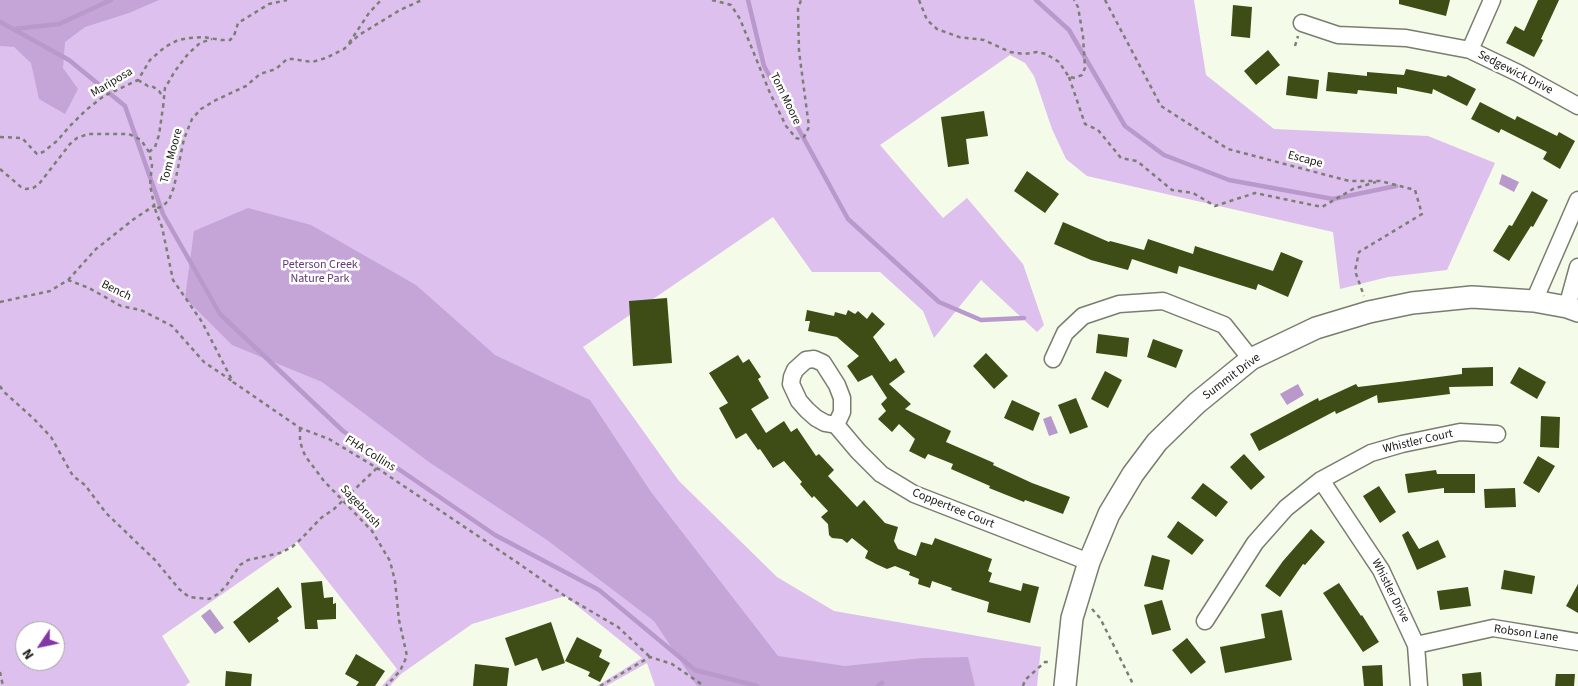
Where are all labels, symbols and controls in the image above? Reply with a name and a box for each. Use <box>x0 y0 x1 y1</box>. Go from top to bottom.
street label: Sedgewick Drive <box>1475 48 1555 98</box>
street label: Mariposa <box>89 65 135 101</box>
street label: Tom Moore <box>766 71 804 127</box>
street label: Tom Moore <box>158 127 186 185</box>
street label: Escape <box>1286 148 1324 172</box>
park label: Peterson Creek Nature Park <box>282 258 358 286</box>
street label: Bench <box>99 278 133 304</box>
street label: Summit Drive <box>1200 351 1264 403</box>
street label: Whistler Court <box>1382 427 1454 457</box>
street label: FHA Collins <box>342 433 398 475</box>
street label: Sagebrush <box>337 483 383 531</box>
street label: Coppertree Court <box>910 486 996 532</box>
street label: Whistler Drive <box>1368 557 1412 625</box>
north arrow <box>15 621 65 671</box>
street label: Robson Lane <box>1493 622 1559 646</box>
text: N <box>17 644 39 663</box>

